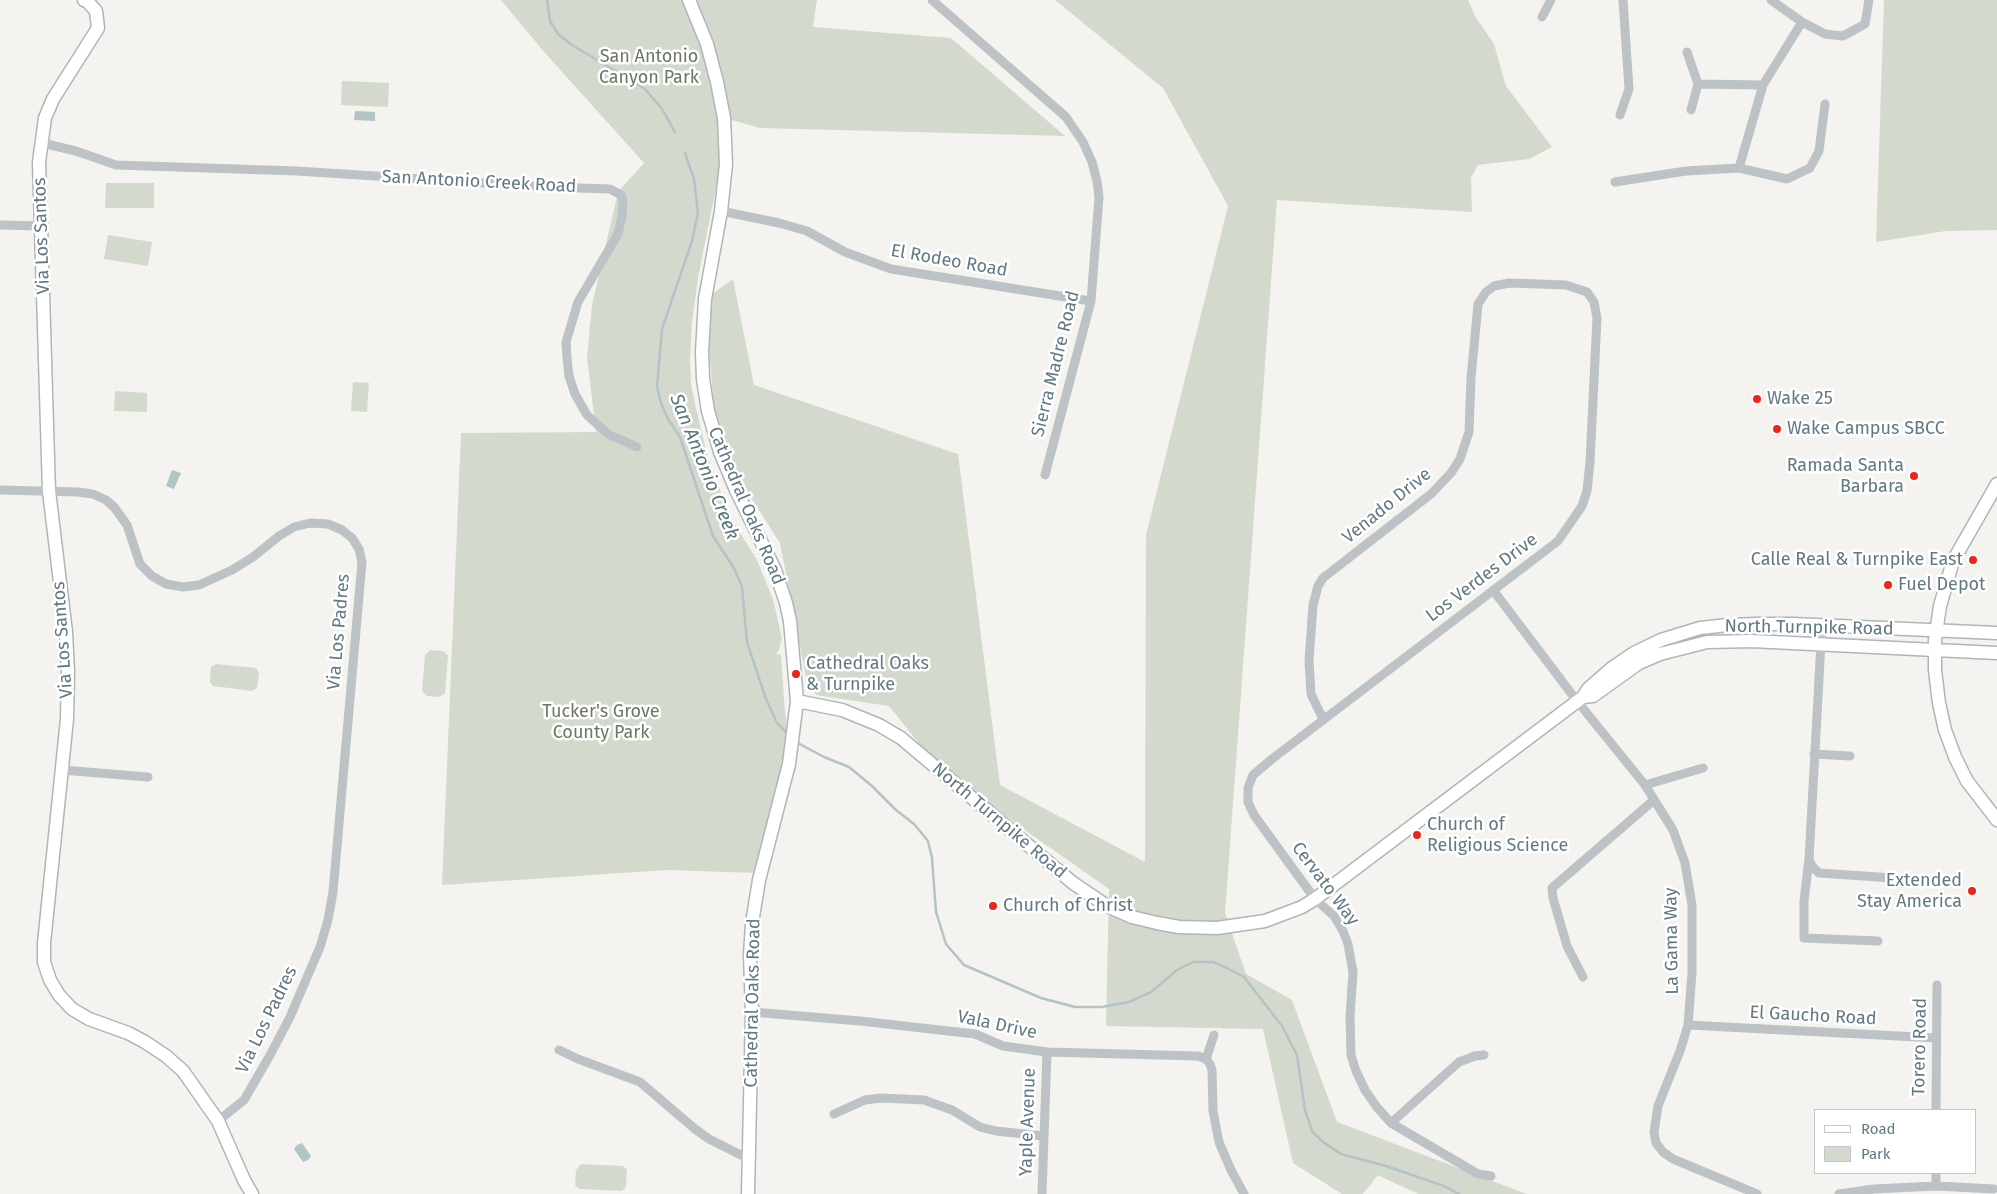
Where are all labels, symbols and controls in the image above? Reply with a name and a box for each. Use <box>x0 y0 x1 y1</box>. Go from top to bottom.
park label: San Antonio Canyon Park <box>599 46 699 88</box>
street label: San Antonio Creek Road <box>381 166 577 198</box>
street label: Via Los Santos <box>29 177 55 295</box>
street label: El Rodeo Road <box>889 240 1009 282</box>
street label: Sierra Madre Road <box>1027 289 1085 439</box>
place label: Wake 25 <box>1767 388 1833 410</box>
water label: San Antonio Creek <box>664 391 744 543</box>
marker: Wake 25 <box>1751 393 1763 405</box>
place label: Wake Campus SBCC <box>1787 418 1945 440</box>
marker: Wake Campus SBCC <box>1771 423 1783 435</box>
street label: Cathedral Oaks Road <box>703 424 789 588</box>
place label: Ramada Santa Barbara <box>1787 455 1904 498</box>
street label: Venado Drive <box>1338 464 1436 548</box>
marker: Ramada Santa Barbara <box>1908 470 1920 482</box>
street label: Los Verdes Drive <box>1422 529 1542 627</box>
place label: Calle Real & Turnpike East <box>1751 549 1963 571</box>
marker: Calle Real & Turnpike East <box>1967 554 1979 566</box>
street label: Via Los Padres <box>323 573 355 691</box>
place label: Fuel Depot <box>1898 574 1986 596</box>
marker: Fuel Depot <box>1882 579 1894 591</box>
street label: Via Los Santos <box>48 581 78 699</box>
street label: North Turnpike Road <box>1724 616 1894 640</box>
place label: Cathedral Oaks & Turnpike <box>806 653 929 696</box>
marker: Cathedral Oaks & Turnpike <box>790 668 802 680</box>
park label: Tucker's Grove County Park <box>542 701 660 744</box>
street label: North Turnpike Road <box>927 758 1071 884</box>
place label: Church of Religious Science <box>1427 814 1568 856</box>
marker: Church of Religious Science <box>1411 829 1423 841</box>
street label: Cervato Way <box>1287 838 1363 930</box>
place label: Extended Stay America <box>1857 870 1962 912</box>
marker: Extended Stay America <box>1966 885 1978 897</box>
street label: La Gama Way <box>1660 887 1684 995</box>
place label: Church of Christ <box>1003 895 1133 917</box>
marker: Church of Christ <box>987 900 999 912</box>
street label: Cathedral Oaks Road <box>741 918 765 1088</box>
street label: Via Los Padres <box>232 963 302 1077</box>
street label: Torero Road <box>1908 998 1932 1096</box>
street label: El Gaucho Road <box>1749 1002 1877 1030</box>
street label: Vala Drive <box>955 1006 1039 1044</box>
street label: Yaple Avenue <box>1015 1067 1041 1177</box>
legend <box>1814 1109 1977 1174</box>
text: Road <box>1861 1120 1896 1138</box>
text: Park <box>1861 1145 1891 1163</box>

